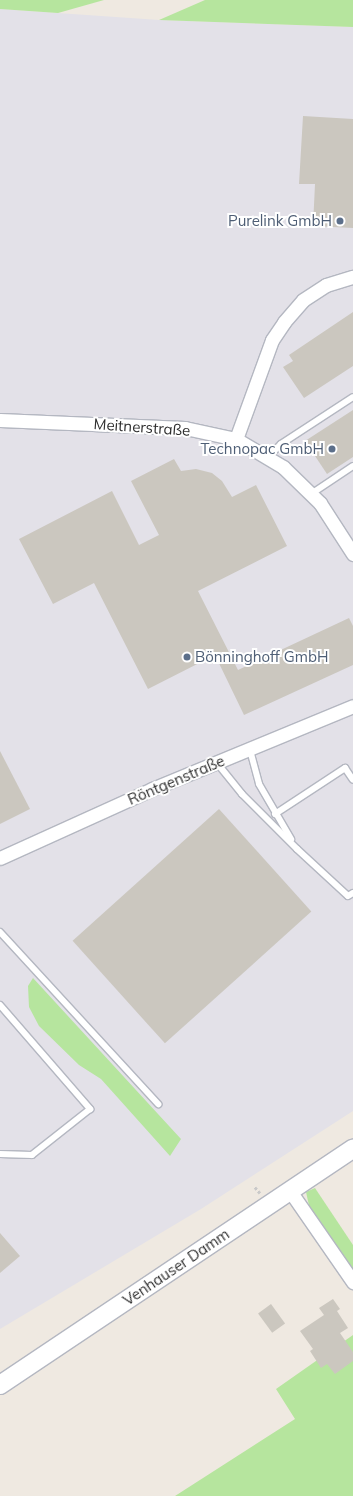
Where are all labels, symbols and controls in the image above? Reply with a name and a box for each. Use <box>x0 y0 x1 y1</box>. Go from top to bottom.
place label: Purelink GmbH <box>228 212 332 230</box>
marker: Purelink GmbH <box>335 216 345 226</box>
street label: Meitnerstraße <box>93 415 191 439</box>
place label: Technopac GmbH <box>200 440 324 458</box>
marker: Technopac GmbH <box>327 444 337 454</box>
place label: Bönninghoff GmbH <box>195 648 328 666</box>
marker: Bönninghoff GmbH <box>182 652 192 662</box>
street label: Röntgenstraße <box>125 752 227 808</box>
street label: Venhauser Damm <box>119 1225 233 1309</box>

